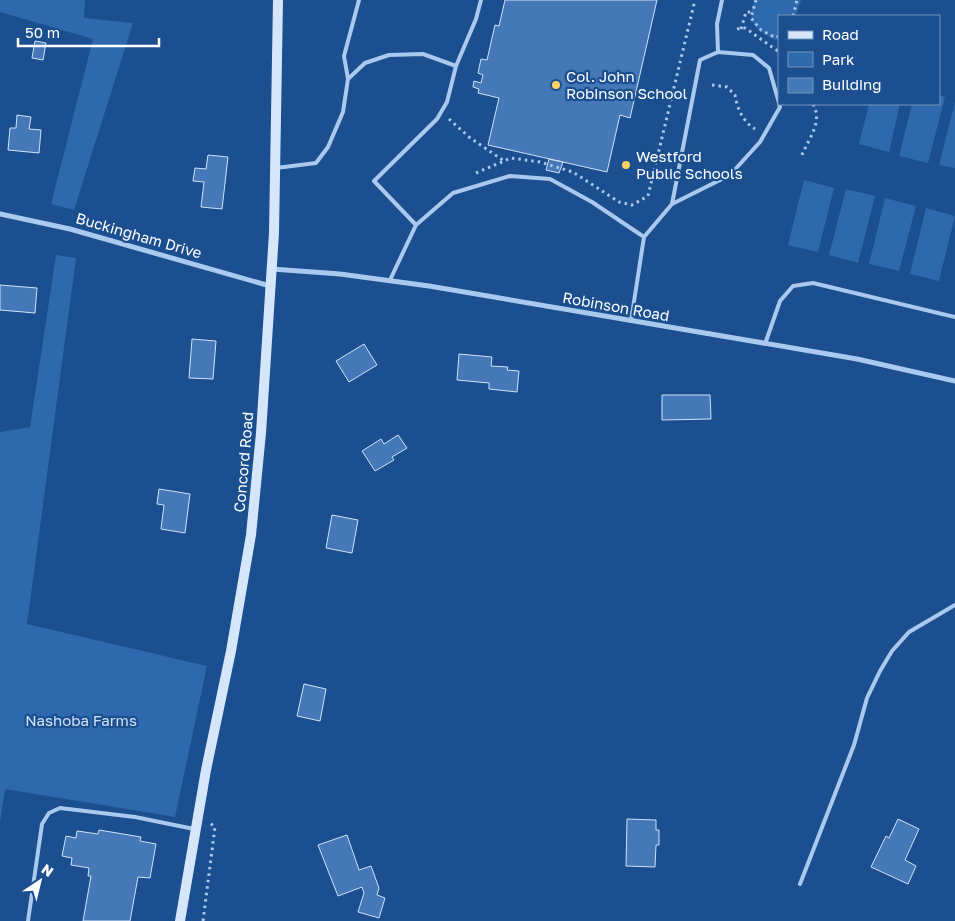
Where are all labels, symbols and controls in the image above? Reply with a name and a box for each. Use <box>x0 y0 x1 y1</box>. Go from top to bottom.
scale bar <box>18 15 159 47</box>
legend <box>778 15 940 105</box>
text: 50 m <box>25 23 60 41</box>
text: Road <box>822 25 859 43</box>
text: Park <box>822 50 855 68</box>
place label: Col. John Robinson School <box>566 67 687 102</box>
text: Building <box>822 75 882 93</box>
marker: Col. John Robinson School <box>550 79 562 91</box>
place label: Westford Public Schools <box>636 147 743 182</box>
marker: Westford Public Schools <box>620 159 632 171</box>
street label: Buckingham Drive <box>74 208 204 262</box>
street label: Robinson Road <box>561 288 671 324</box>
street label: Concord Road <box>230 411 256 513</box>
park label: Nashoba Farms <box>25 711 137 729</box>
north arrow <box>15 856 65 906</box>
text: N <box>39 860 57 880</box>

